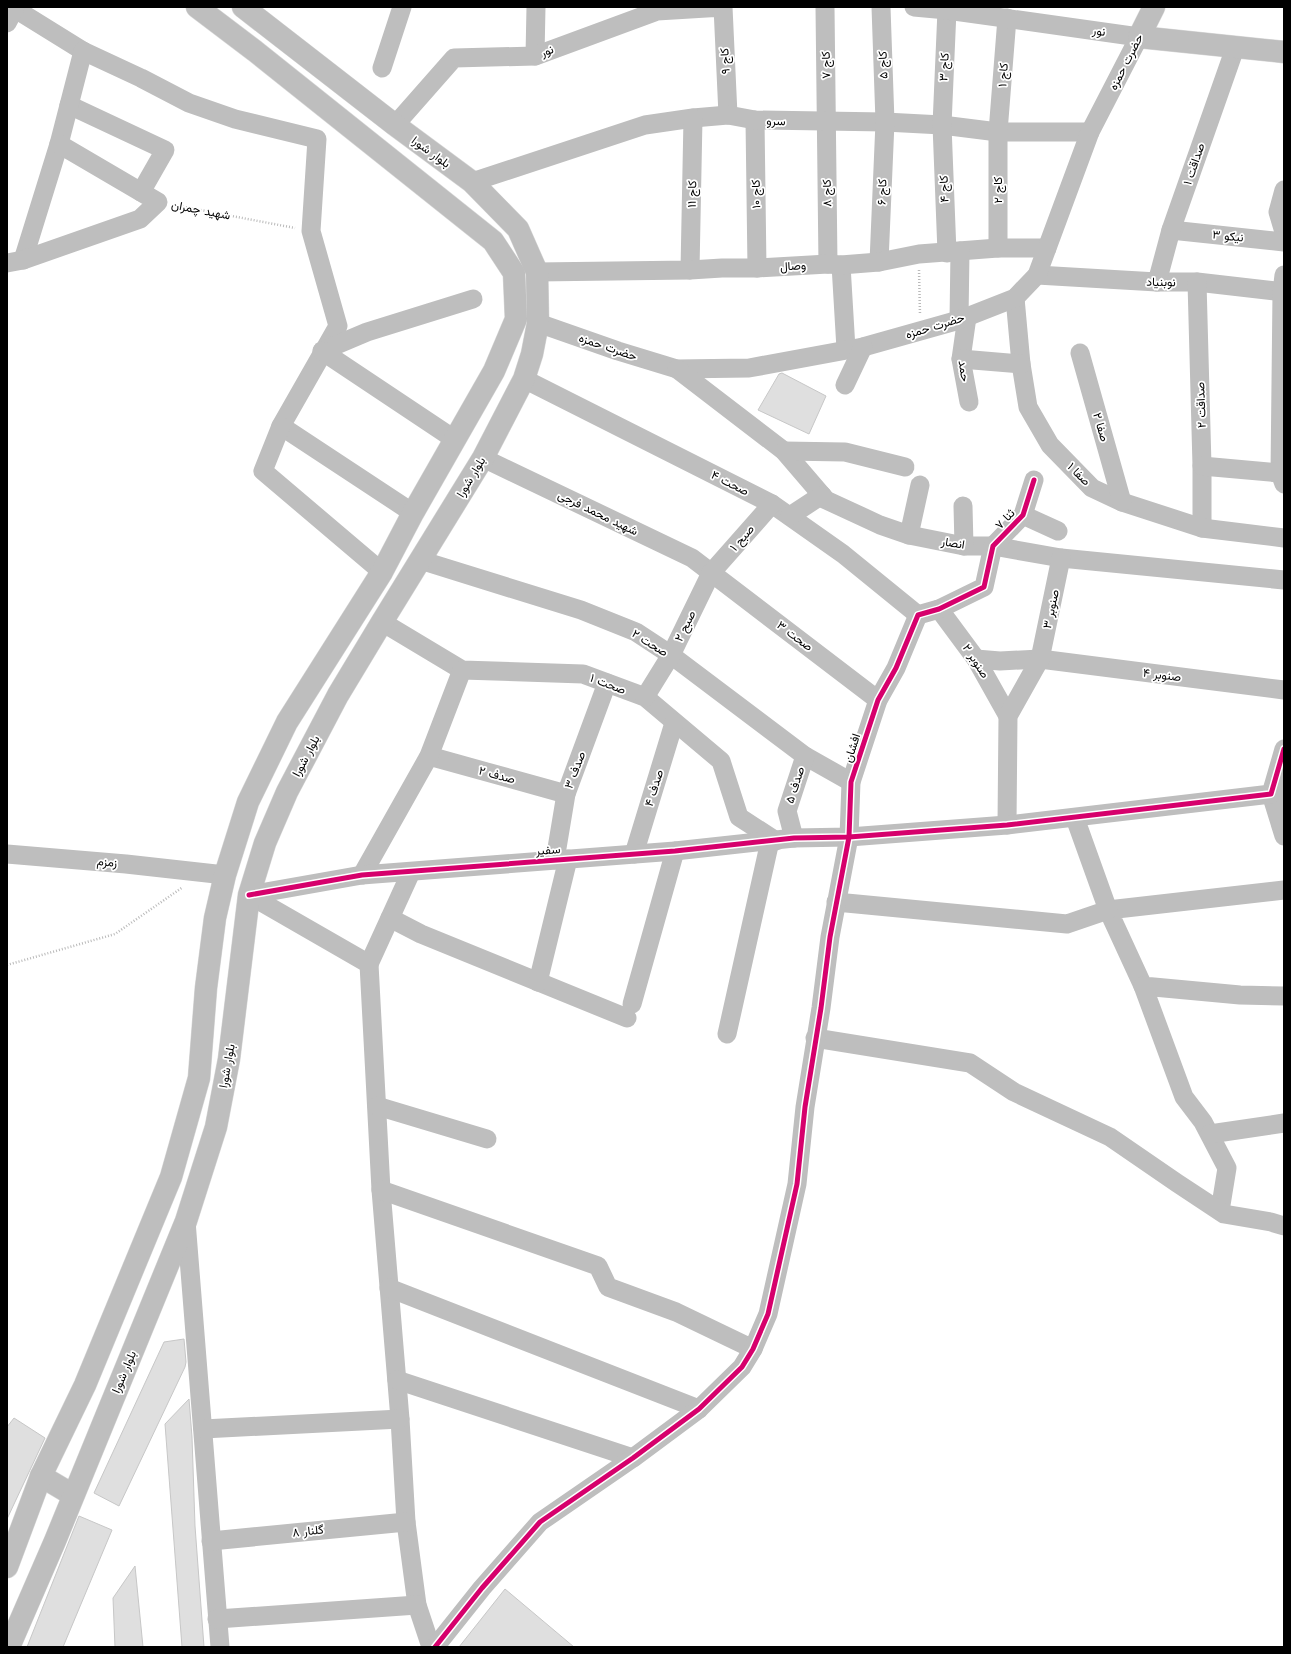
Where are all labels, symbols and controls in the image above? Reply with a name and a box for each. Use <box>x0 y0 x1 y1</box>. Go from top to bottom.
street label: نور <box>1091 23 1106 40</box>
street label: حضرت حمزه <box>1106 32 1147 93</box>
street label: نور <box>537 42 556 61</box>
street label: کاج ۹ <box>717 47 735 75</box>
street label: کاج ۷ <box>819 51 835 79</box>
street label: کاج ۵ <box>876 51 892 79</box>
street label: کاج ۳ <box>936 52 954 82</box>
street label: کاج ۱ <box>995 63 1013 88</box>
street label: سرو <box>766 114 786 129</box>
street label: بلوار شورا <box>408 133 453 172</box>
street label: صداقت ۱ <box>1180 141 1208 187</box>
street label: کاج ۴ <box>937 175 953 203</box>
street label: کاج ۲ <box>991 177 1007 203</box>
street label: کاج ۱۰ <box>749 179 765 209</box>
street label: کاج ۸ <box>820 179 836 207</box>
street label: کاج ۶ <box>875 179 891 206</box>
street label: کاج ۱۱ <box>685 180 701 208</box>
street label: شهید چمران <box>170 197 232 224</box>
street label: نیکو ۳ <box>1212 227 1244 246</box>
street label: وصال <box>780 258 806 275</box>
street label: نوبنیاد <box>1146 275 1176 290</box>
street label: حضرت حمزه <box>904 310 966 343</box>
street label: حضرت حمزه <box>577 330 639 364</box>
street label: حمد <box>955 359 973 383</box>
street label: صداقت ۲ <box>1193 382 1209 428</box>
street label: صفا ۲ <box>1090 411 1112 443</box>
street label: بلوار شورا <box>454 454 489 500</box>
street label: صفا ۱ <box>1065 460 1093 488</box>
street label: صحت ۴ <box>709 468 751 498</box>
street label: شهید محمد فرجی <box>555 488 640 539</box>
street label: ثنا ۷ <box>992 506 1018 532</box>
street label: صبح ۱ <box>727 522 759 555</box>
street label: انصار <box>939 534 966 553</box>
street label: صنوبر ۳ <box>1040 588 1063 630</box>
street label: صبح ۲ <box>672 608 700 645</box>
street label: صحت ۳ <box>774 618 816 654</box>
street label: صحت ۲ <box>629 627 671 659</box>
street label: صنوبر ۲ <box>959 641 992 681</box>
street label: صنوبر ۴ <box>1142 666 1182 685</box>
street label: صحت ۱ <box>588 671 628 697</box>
street label: افشان <box>841 732 863 764</box>
street label: بلوار شورا <box>289 733 324 779</box>
street label: صدف ۳ <box>562 749 588 791</box>
street label: صدف ۲ <box>477 763 517 787</box>
street label: صدف ۵ <box>782 765 808 805</box>
street label: صدف ۴ <box>642 768 666 808</box>
street label: سفیر <box>534 842 561 859</box>
street label: زمزم <box>96 854 118 871</box>
street label: بلوار شورا <box>216 1043 239 1089</box>
street label: بلوار شورا <box>109 1349 140 1396</box>
street label: گلنار ۸ <box>292 1522 325 1541</box>

